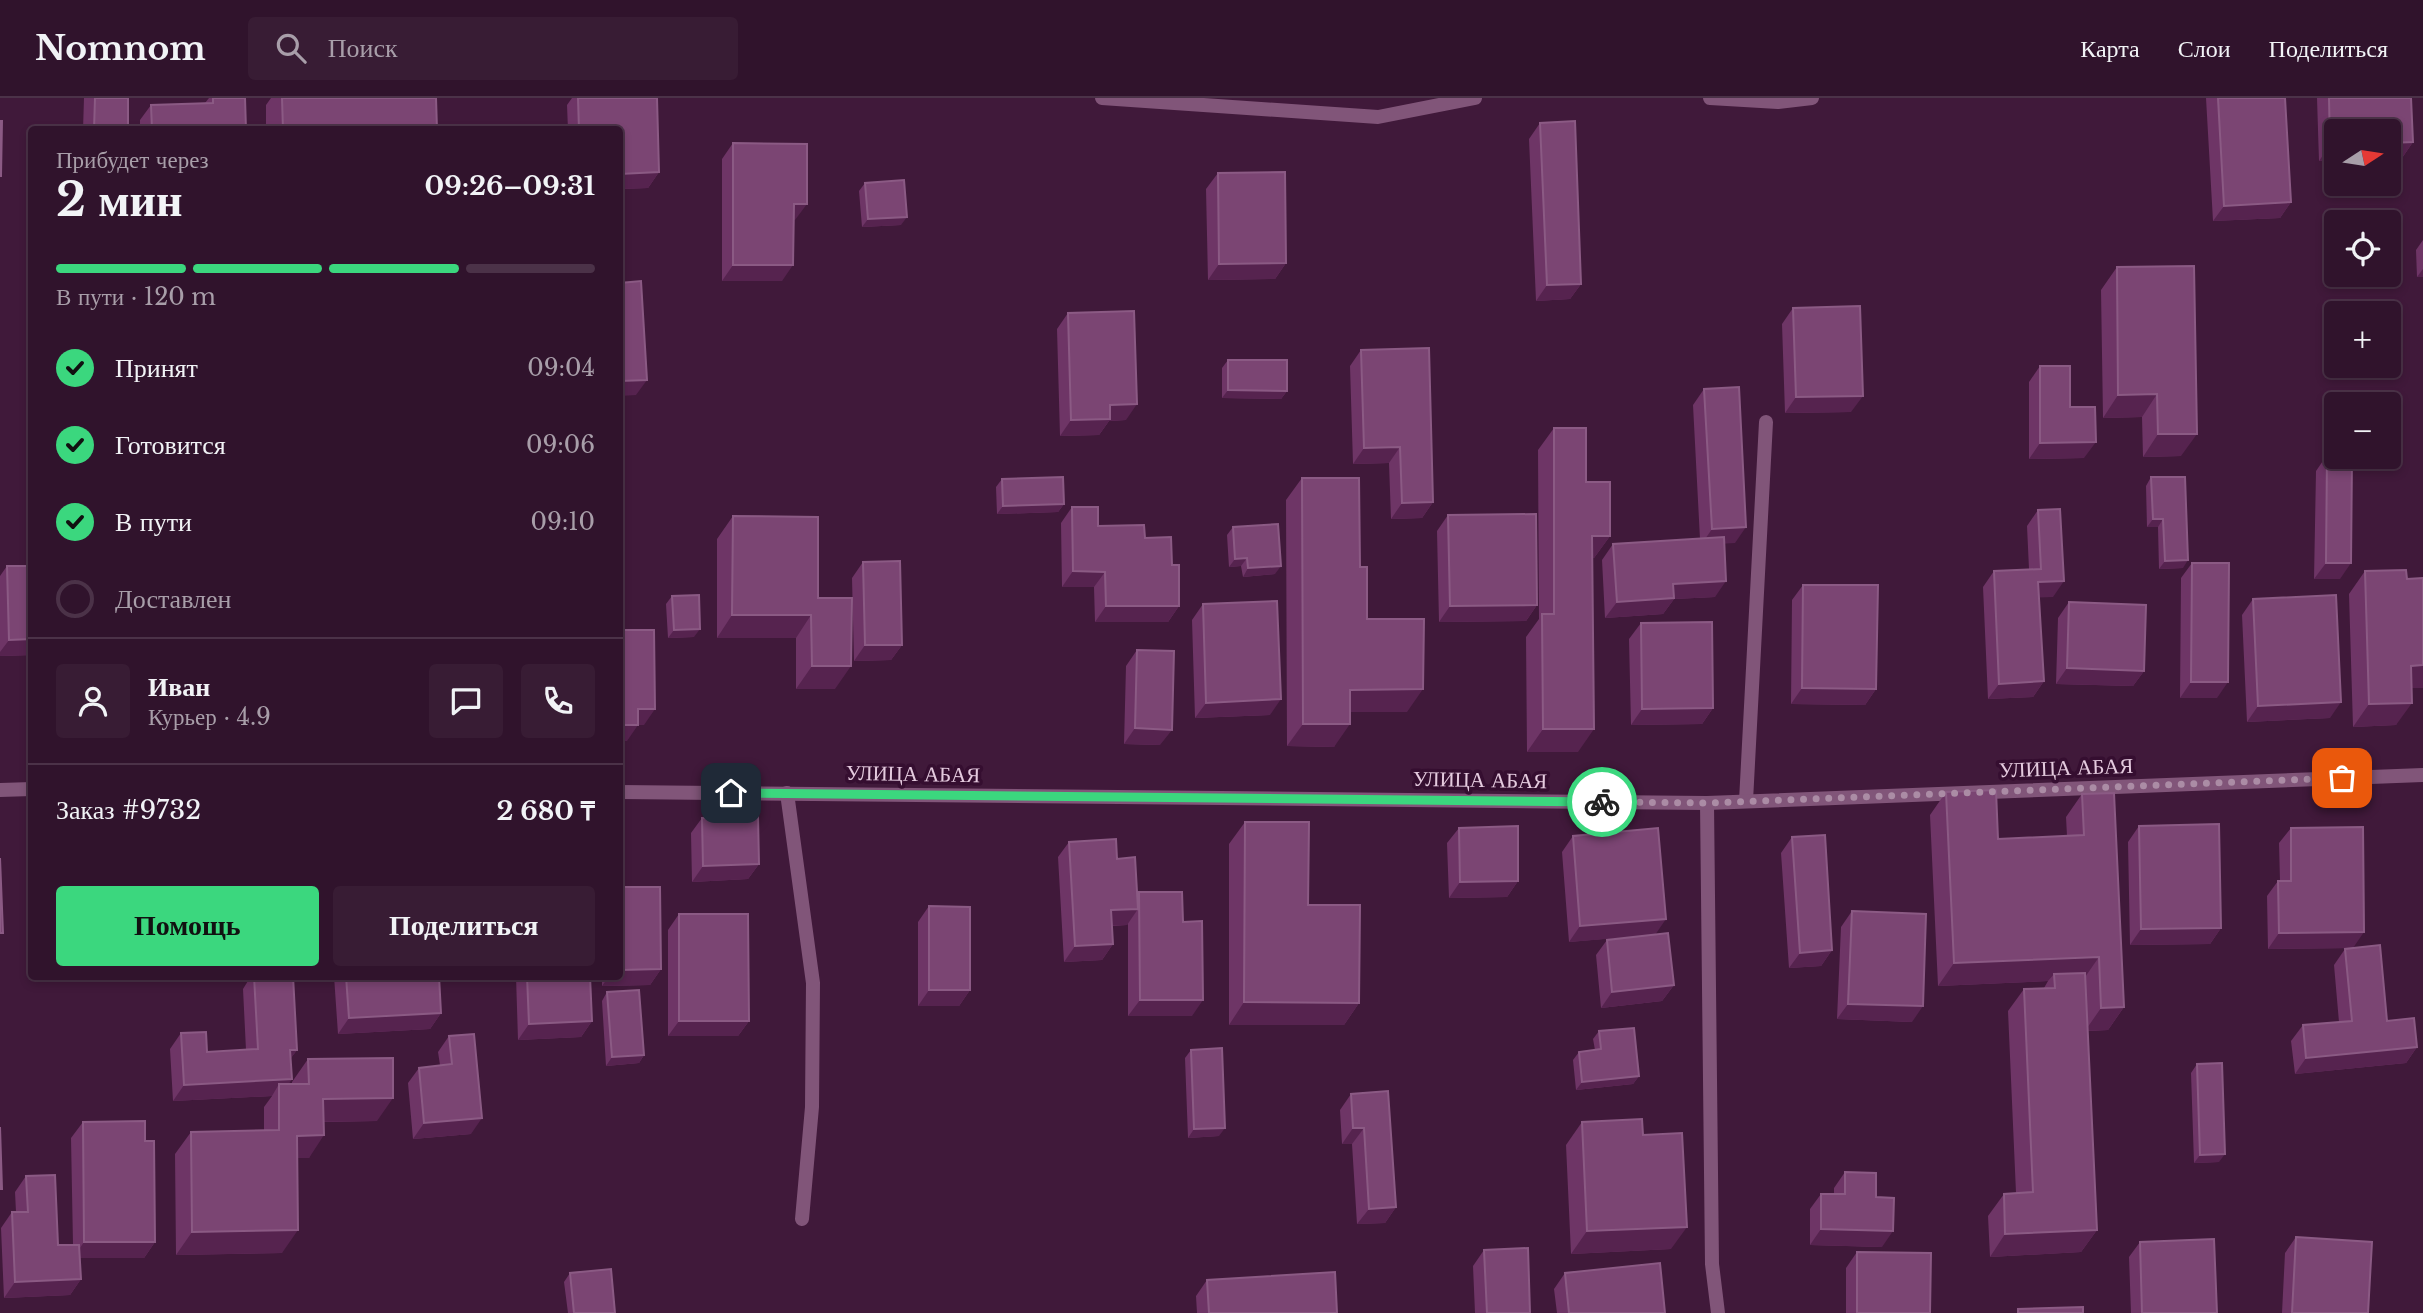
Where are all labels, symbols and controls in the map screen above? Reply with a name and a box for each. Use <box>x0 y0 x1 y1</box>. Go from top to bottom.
search box <box>248 17 738 80</box>
text: Nomnom <box>35 28 206 69</box>
icon: search <box>272 29 310 67</box>
text: Поиск <box>328 32 398 64</box>
text: Карта <box>2080 34 2140 63</box>
text: Слои <box>2178 34 2231 63</box>
text: Поделиться <box>2269 34 2388 63</box>
north arrow <box>2324 119 2401 196</box>
map controls <box>2324 119 2401 469</box>
text: Прибудет через <box>56 146 209 174</box>
text: 09:26–09:31 <box>425 170 595 202</box>
text: 2 мин <box>56 171 183 228</box>
button: locate <box>2324 210 2401 287</box>
text: В пути · 120 m <box>56 283 216 311</box>
button: + <box>2324 301 2401 378</box>
icon: check <box>56 349 94 387</box>
text: Принят <box>115 352 198 384</box>
text: 09:04 <box>527 354 595 382</box>
button: − <box>2324 392 2401 469</box>
icon: check <box>56 426 94 464</box>
text: Готовится <box>115 429 226 461</box>
text: 09:06 <box>526 431 595 459</box>
icon: check <box>56 503 94 541</box>
text: В пути <box>115 506 192 538</box>
text: 09:10 <box>531 508 595 536</box>
text: Доставлен <box>115 583 232 615</box>
button: person <box>56 664 130 738</box>
button: chat <box>429 664 503 738</box>
button: phone <box>521 664 595 738</box>
text: Иван <box>148 671 210 703</box>
text: Курьер · 4.9 <box>148 703 271 731</box>
pin <box>2312 748 2372 808</box>
street label: УЛИЦА АБАЯ <box>1998 753 2134 783</box>
icon: bag <box>2323 759 2361 797</box>
street label: УЛИЦА АБАЯ <box>846 760 980 788</box>
pin <box>701 763 761 823</box>
street label: УЛИЦА АБАЯ <box>1413 766 1547 794</box>
courier <box>1567 767 1637 837</box>
icon: home <box>712 774 750 812</box>
icon: bike <box>1583 783 1621 821</box>
text: Заказ #9732 <box>56 794 201 826</box>
text: 2 680 ₸ <box>496 795 595 827</box>
button: Помощь <box>56 886 319 966</box>
button: Поделиться <box>333 886 595 966</box>

